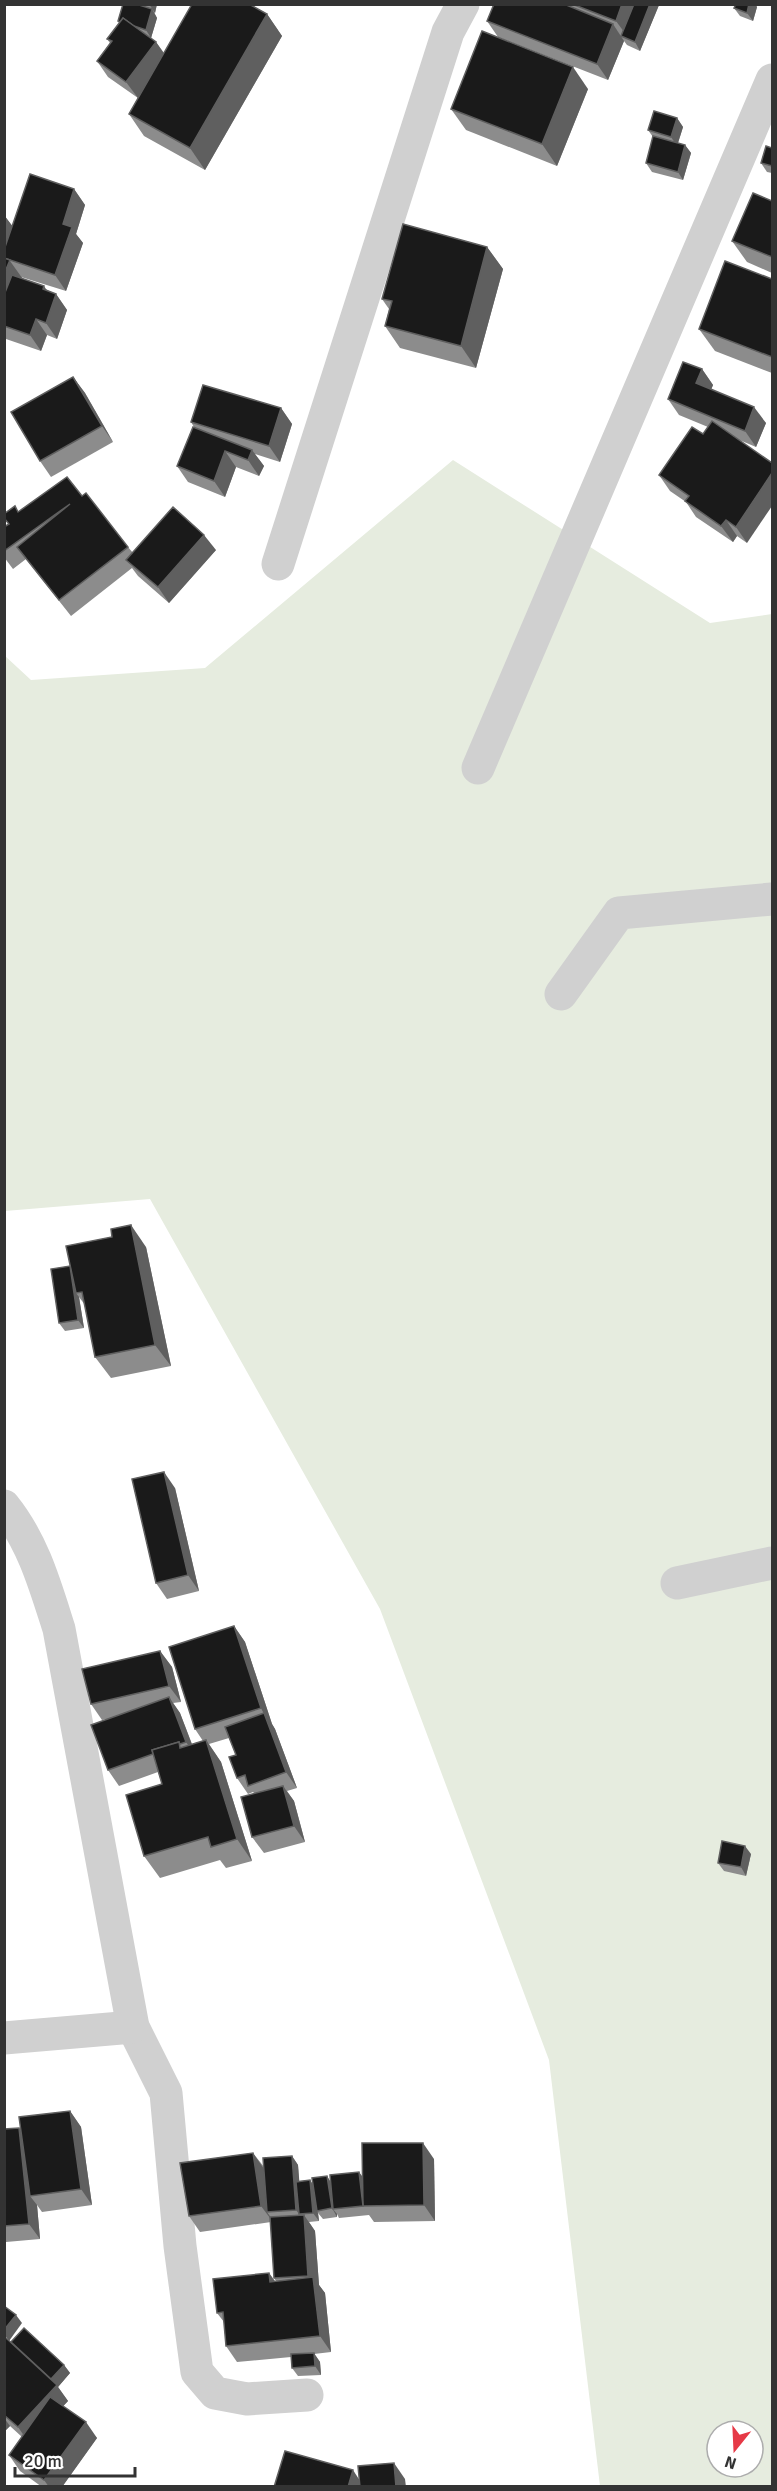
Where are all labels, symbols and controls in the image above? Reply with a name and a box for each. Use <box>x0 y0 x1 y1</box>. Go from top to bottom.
north arrow <box>705 2419 765 2479</box>
scale bar <box>15 2440 135 2478</box>
text: 20 m <box>24 2450 62 2472</box>
text: N <box>722 2451 739 2474</box>

